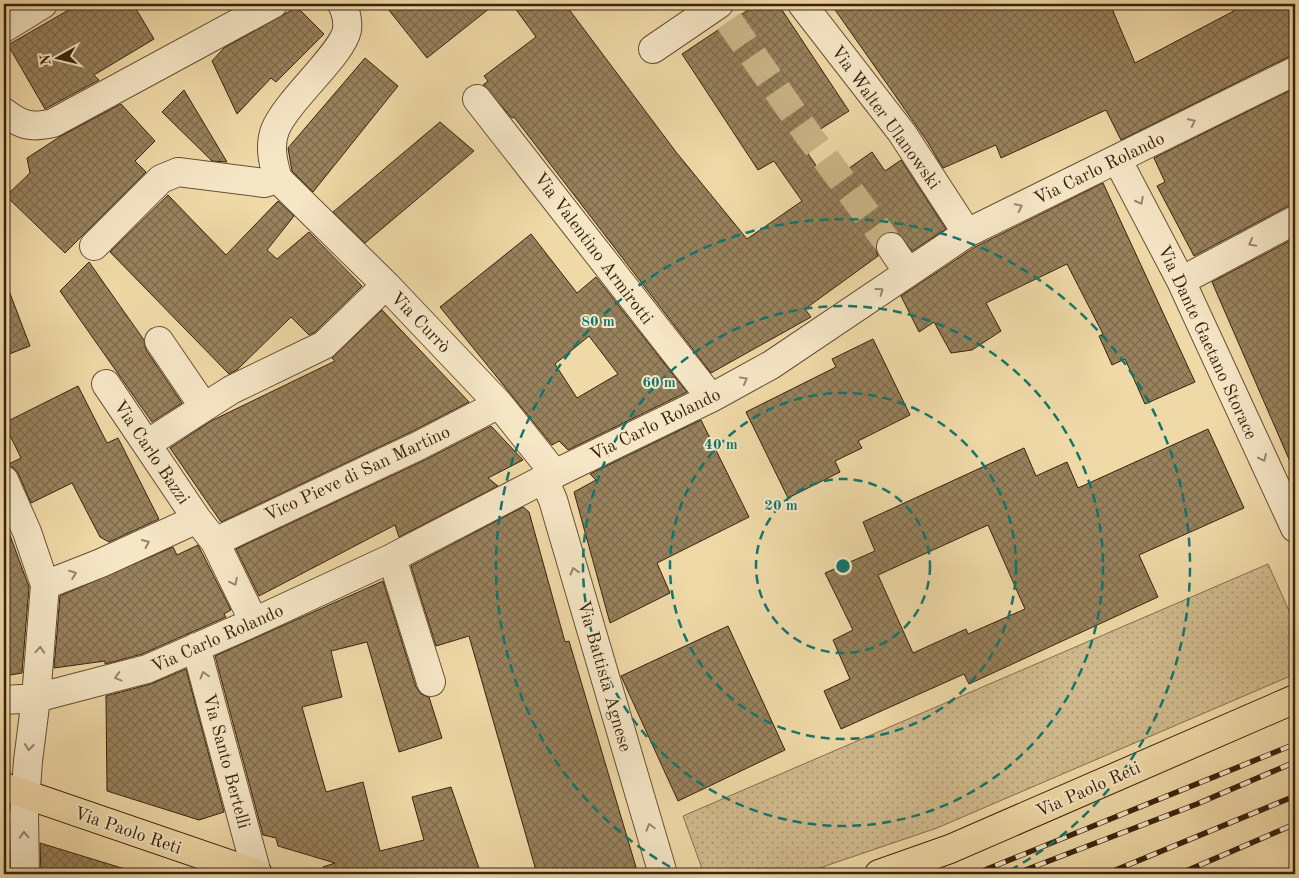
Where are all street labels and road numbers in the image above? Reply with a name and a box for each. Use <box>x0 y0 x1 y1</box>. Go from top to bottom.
street label: Via Walter Ulanowski <box>827 42 943 193</box>
street label: Via Carlo Rolando <box>1031 130 1168 208</box>
street label: Via Valentino Armirotti <box>530 169 656 328</box>
street label: Via Dante Gaetano Storace <box>1154 243 1260 442</box>
street label: Via Currò <box>387 289 454 357</box>
street label: Via Carlo Rolando <box>587 386 724 464</box>
street label: Via Carlo Bazzi <box>110 397 193 508</box>
street label: Vico Pieve di San Martino <box>262 423 453 525</box>
street label: Via Battista Agnese <box>574 599 634 754</box>
street label: Via Carlo Rolando <box>149 602 286 676</box>
street label: Via Santo Bertelli <box>199 692 253 831</box>
street label: Via Paolo Reti <box>1033 759 1143 821</box>
street label: Via Paolo Reti <box>72 804 184 858</box>

